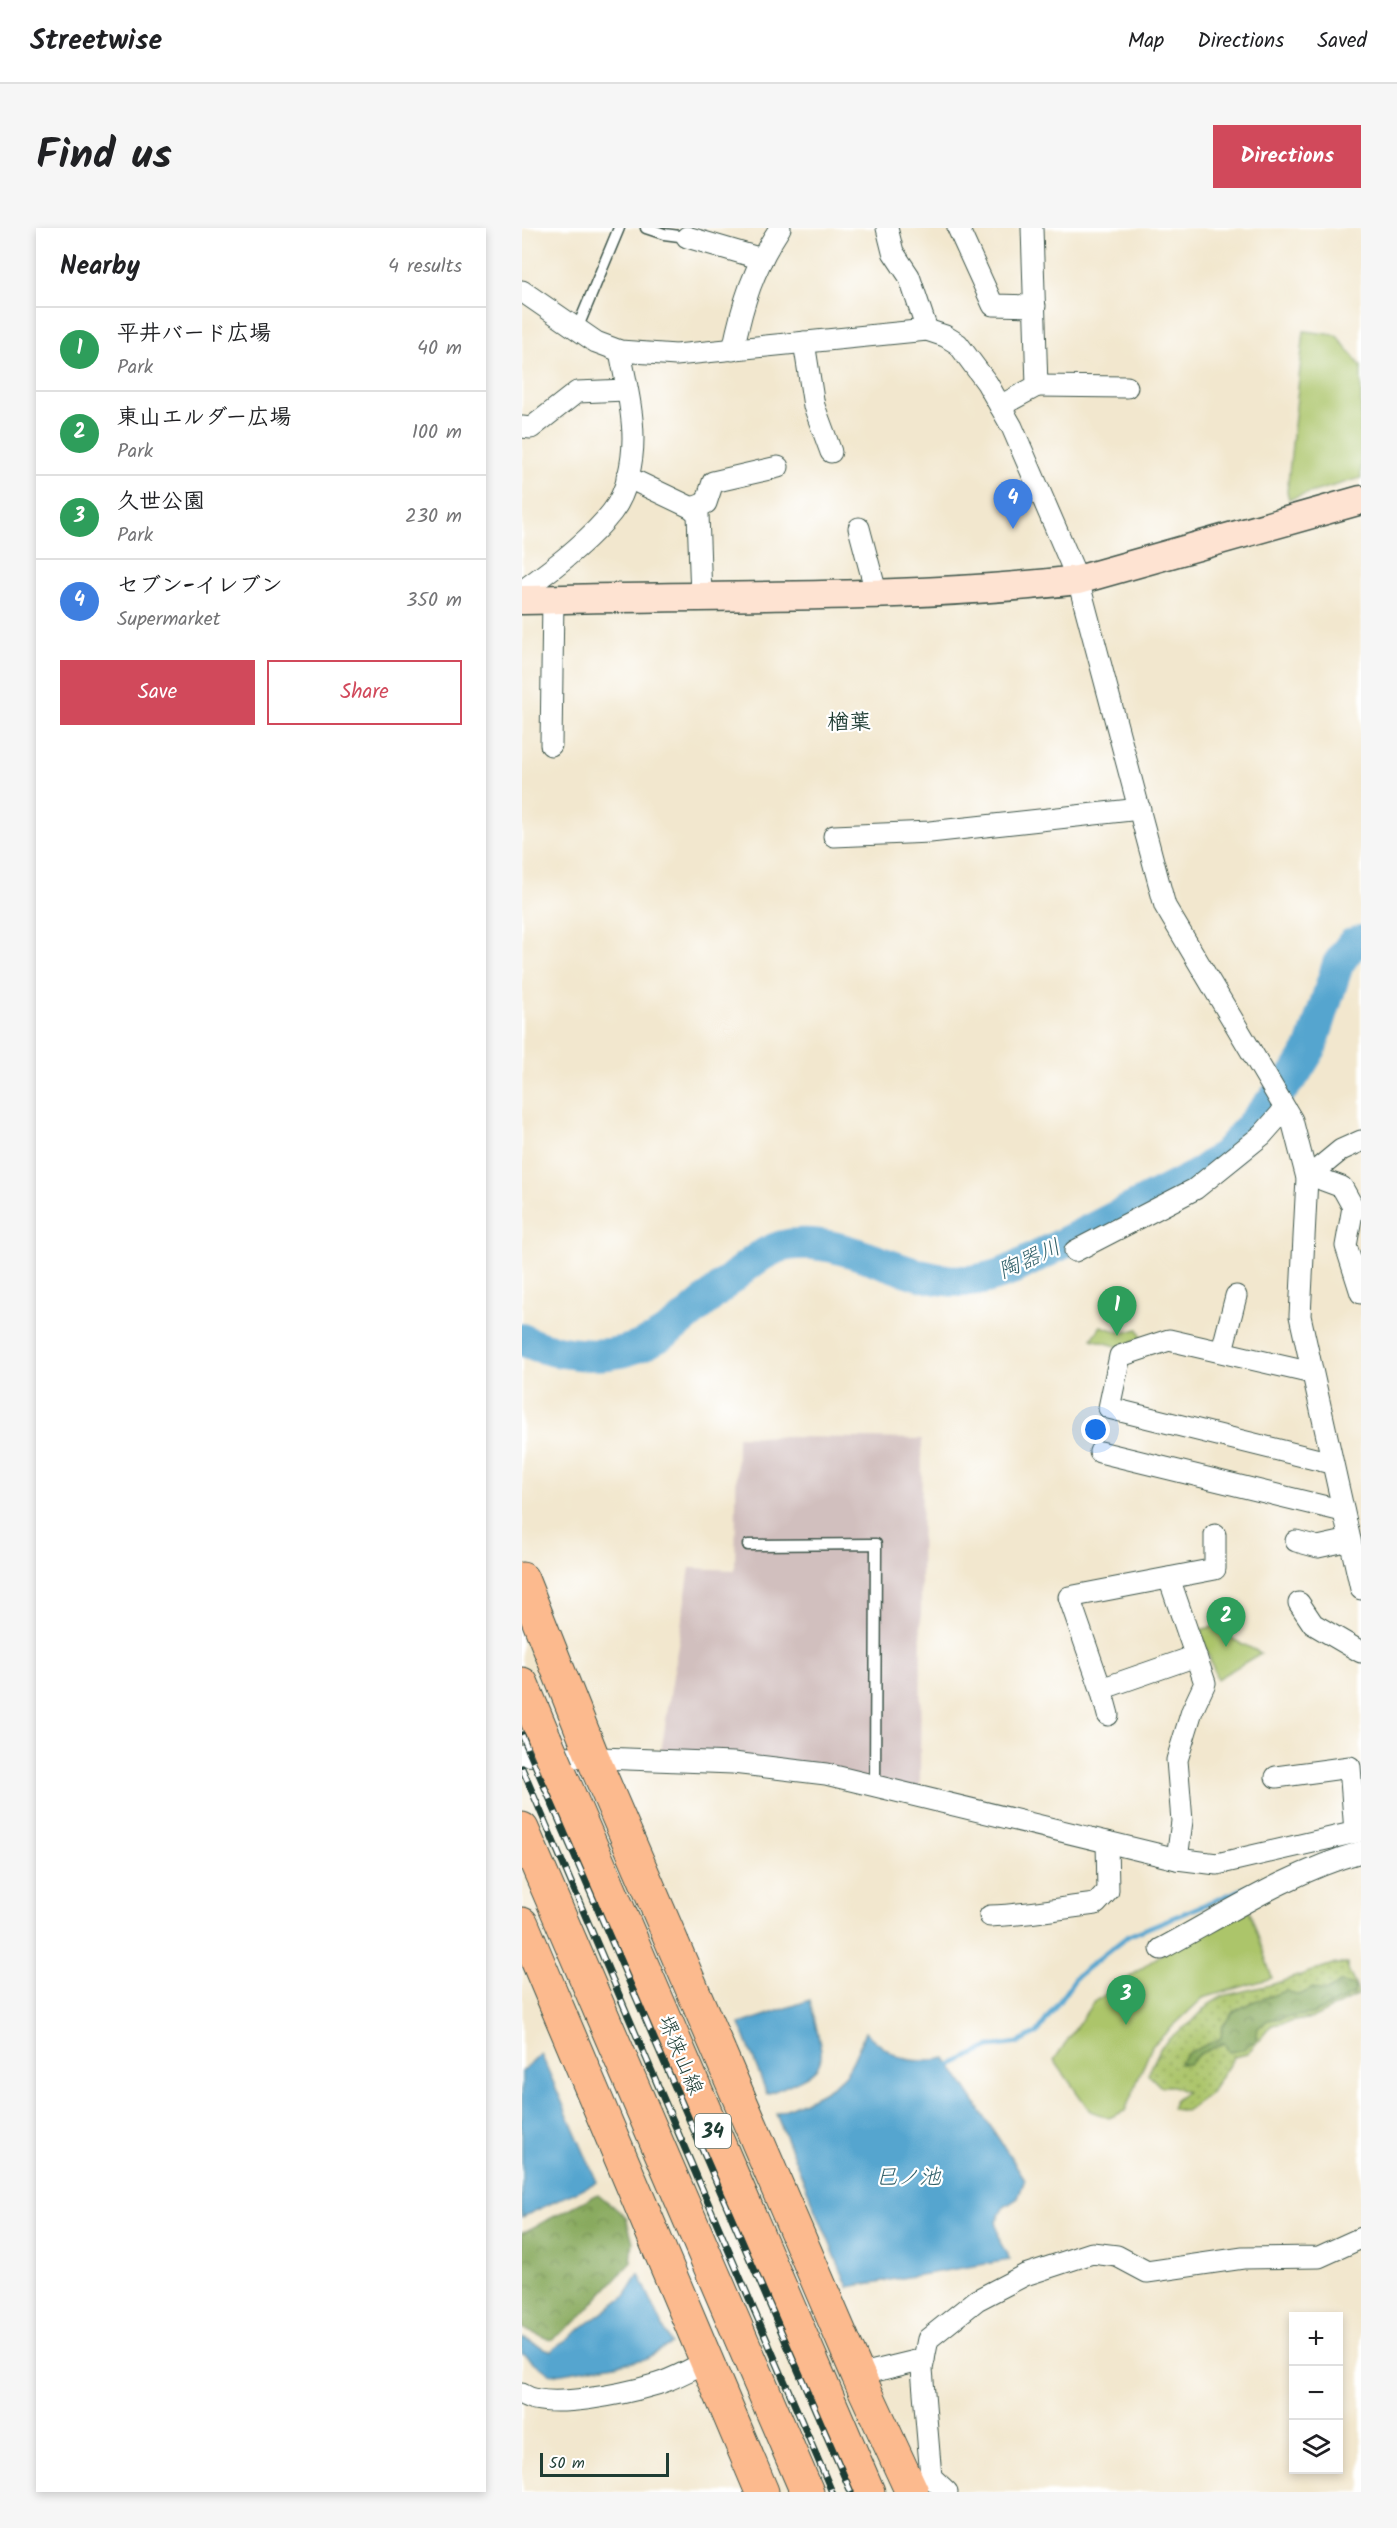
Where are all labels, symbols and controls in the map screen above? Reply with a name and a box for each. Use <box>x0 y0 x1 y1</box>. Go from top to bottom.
text: Streetwise <box>30 19 162 64</box>
text: Map <box>1128 25 1164 58</box>
text: Directions <box>1197 25 1284 58</box>
text: Saved <box>1317 25 1367 58</box>
text: Find us <box>36 123 172 190</box>
button: Directions <box>1213 125 1361 188</box>
text: Nearby <box>60 246 140 288</box>
text: 4 results <box>388 251 462 283</box>
text: 平井バード広場 <box>117 317 271 352</box>
text: 1 <box>76 333 83 365</box>
text: 40 m <box>417 333 462 365</box>
text: Park <box>117 352 153 384</box>
text: 東山エルダー広場 <box>117 401 291 436</box>
text: 2 <box>74 417 85 449</box>
text: 100 m <box>412 417 462 449</box>
text: Park <box>117 436 153 468</box>
pin: 4 <box>994 480 1032 529</box>
text: 久世公園 <box>117 485 205 520</box>
text: 3 <box>74 501 85 533</box>
text: 230 m <box>405 501 462 533</box>
text: Park <box>117 520 153 552</box>
text: セブン-イレブン <box>117 569 283 604</box>
text: 4 <box>74 585 85 617</box>
text: 350 m <box>406 585 462 617</box>
text: Supermarket <box>117 604 220 636</box>
button: Save <box>60 660 255 725</box>
button: Share <box>267 660 462 725</box>
district label: 楢葉 <box>827 706 871 741</box>
water label: 陶器川 <box>993 1231 1067 1290</box>
pin: 1 <box>1098 1286 1136 1336</box>
your location <box>1081 1415 1110 1444</box>
pin: 2 <box>1206 1598 1246 1647</box>
pin: 3 <box>1106 1976 1146 2025</box>
street label: 堺狭山線 <box>648 2010 711 2101</box>
road number: 34 <box>695 2114 731 2148</box>
water label: 巳ノ池 <box>875 2161 942 2196</box>
map controls <box>1289 2312 1343 2474</box>
button: + <box>1289 2312 1343 2366</box>
button: − <box>1289 2366 1343 2420</box>
button: layers <box>1289 2420 1343 2474</box>
scale bar <box>540 2450 669 2478</box>
text: 50 m <box>549 2451 585 2476</box>

